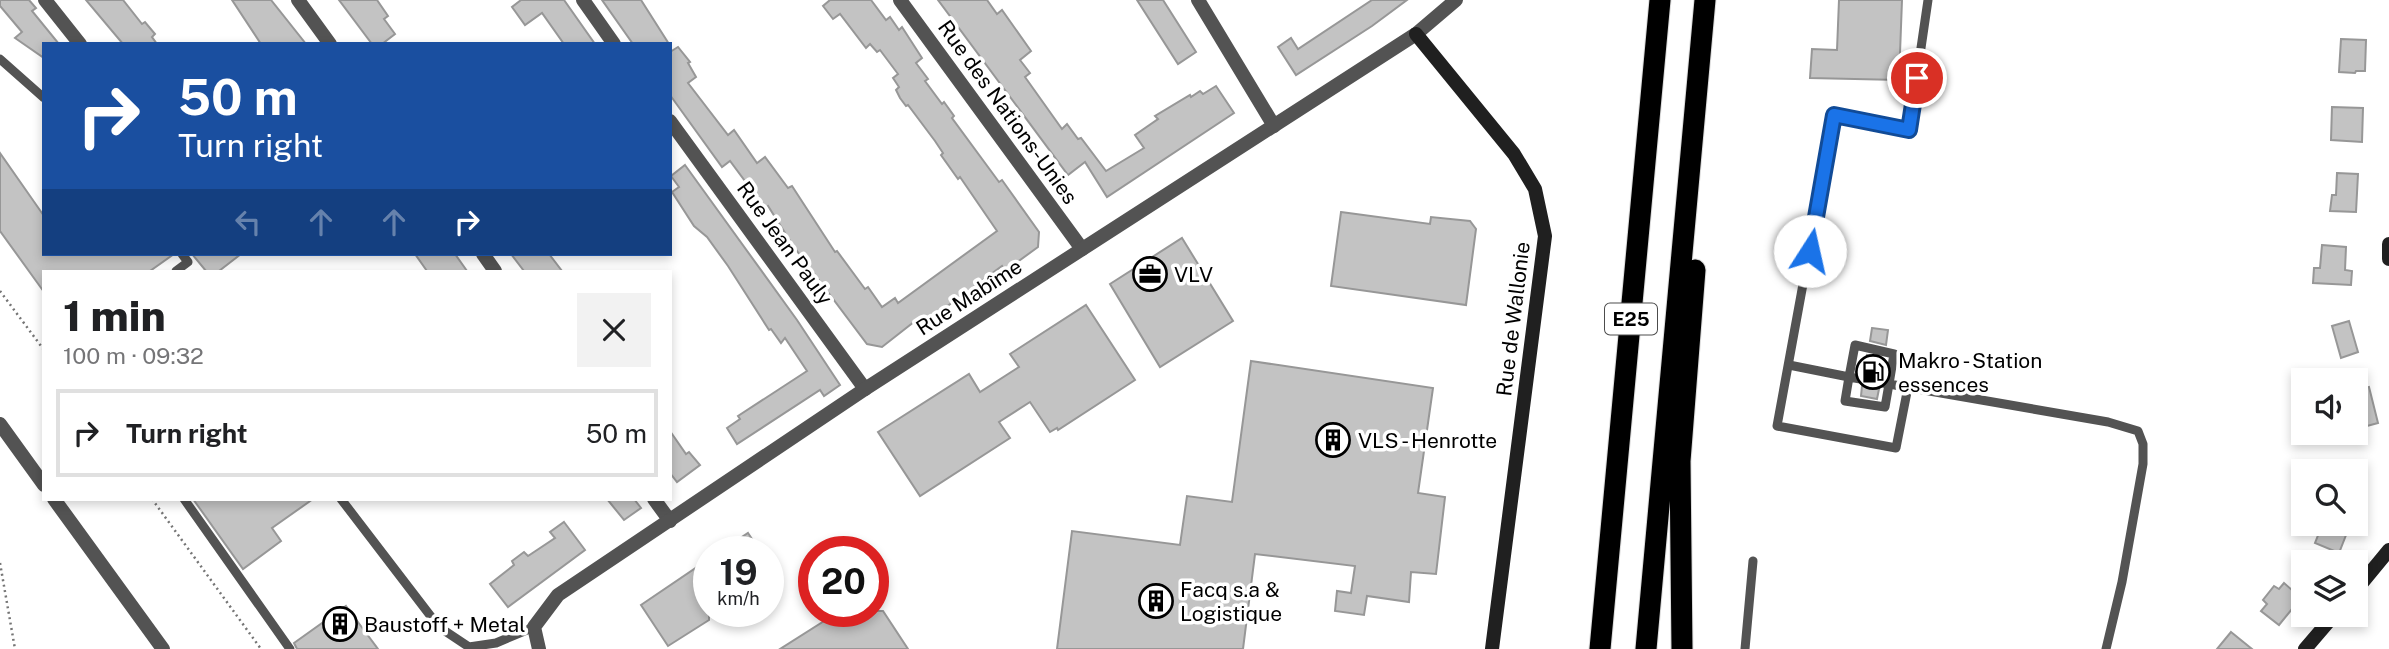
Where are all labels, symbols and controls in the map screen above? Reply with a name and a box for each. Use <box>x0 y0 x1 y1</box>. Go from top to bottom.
street label: Rue des Nations-Unies <box>933 15 1083 209</box>
pin <box>1887 48 1947 108</box>
icon: arrive <box>1898 59 1936 97</box>
text: 50 m <box>178 68 298 126</box>
icon: right <box>63 70 154 161</box>
text: Turn right <box>178 127 323 164</box>
street label: Rue Jean Pauly <box>732 177 838 309</box>
icon: left <box>229 203 267 241</box>
icon: ahead <box>302 203 340 241</box>
icon: ahead <box>375 203 413 241</box>
icon: right <box>448 203 486 241</box>
position arrow <box>1773 214 1847 288</box>
street label: Rue de Wallonie <box>1491 240 1535 398</box>
street label: Rue Mabîme <box>911 254 1027 340</box>
office icon: VLV <box>1131 255 1169 293</box>
place label: VLV <box>1174 262 1213 287</box>
text: 1 min <box>63 291 166 340</box>
button: close <box>577 293 651 367</box>
road number: E25 <box>1605 304 1657 334</box>
text: 100 m · 09:32 <box>63 342 204 369</box>
place label: Makro - Station essences <box>1898 348 2042 397</box>
fuel station icon: Makro - Station essences <box>1854 353 1892 391</box>
map controls <box>2291 368 2368 627</box>
button: sound <box>2291 368 2368 445</box>
icon: right <box>67 414 105 452</box>
text: Turn right <box>126 418 248 449</box>
text: 50 m <box>586 418 647 449</box>
building icon: VLS - Henrotte <box>1314 421 1352 459</box>
place label: VLS - Henrotte <box>1358 428 1497 453</box>
button: search <box>2291 459 2368 536</box>
speed limit sign: 20 <box>798 536 889 627</box>
button: layers <box>2291 550 2368 627</box>
text: 19 <box>719 552 758 593</box>
place label: Facq s.a & Logistique <box>1180 577 1282 626</box>
building icon: Facq s.a & Logistique <box>1137 582 1175 620</box>
text: km/h <box>717 588 760 609</box>
building icon: Baustoff + Metal <box>321 605 359 643</box>
place label: Baustoff + Metal <box>364 612 526 637</box>

